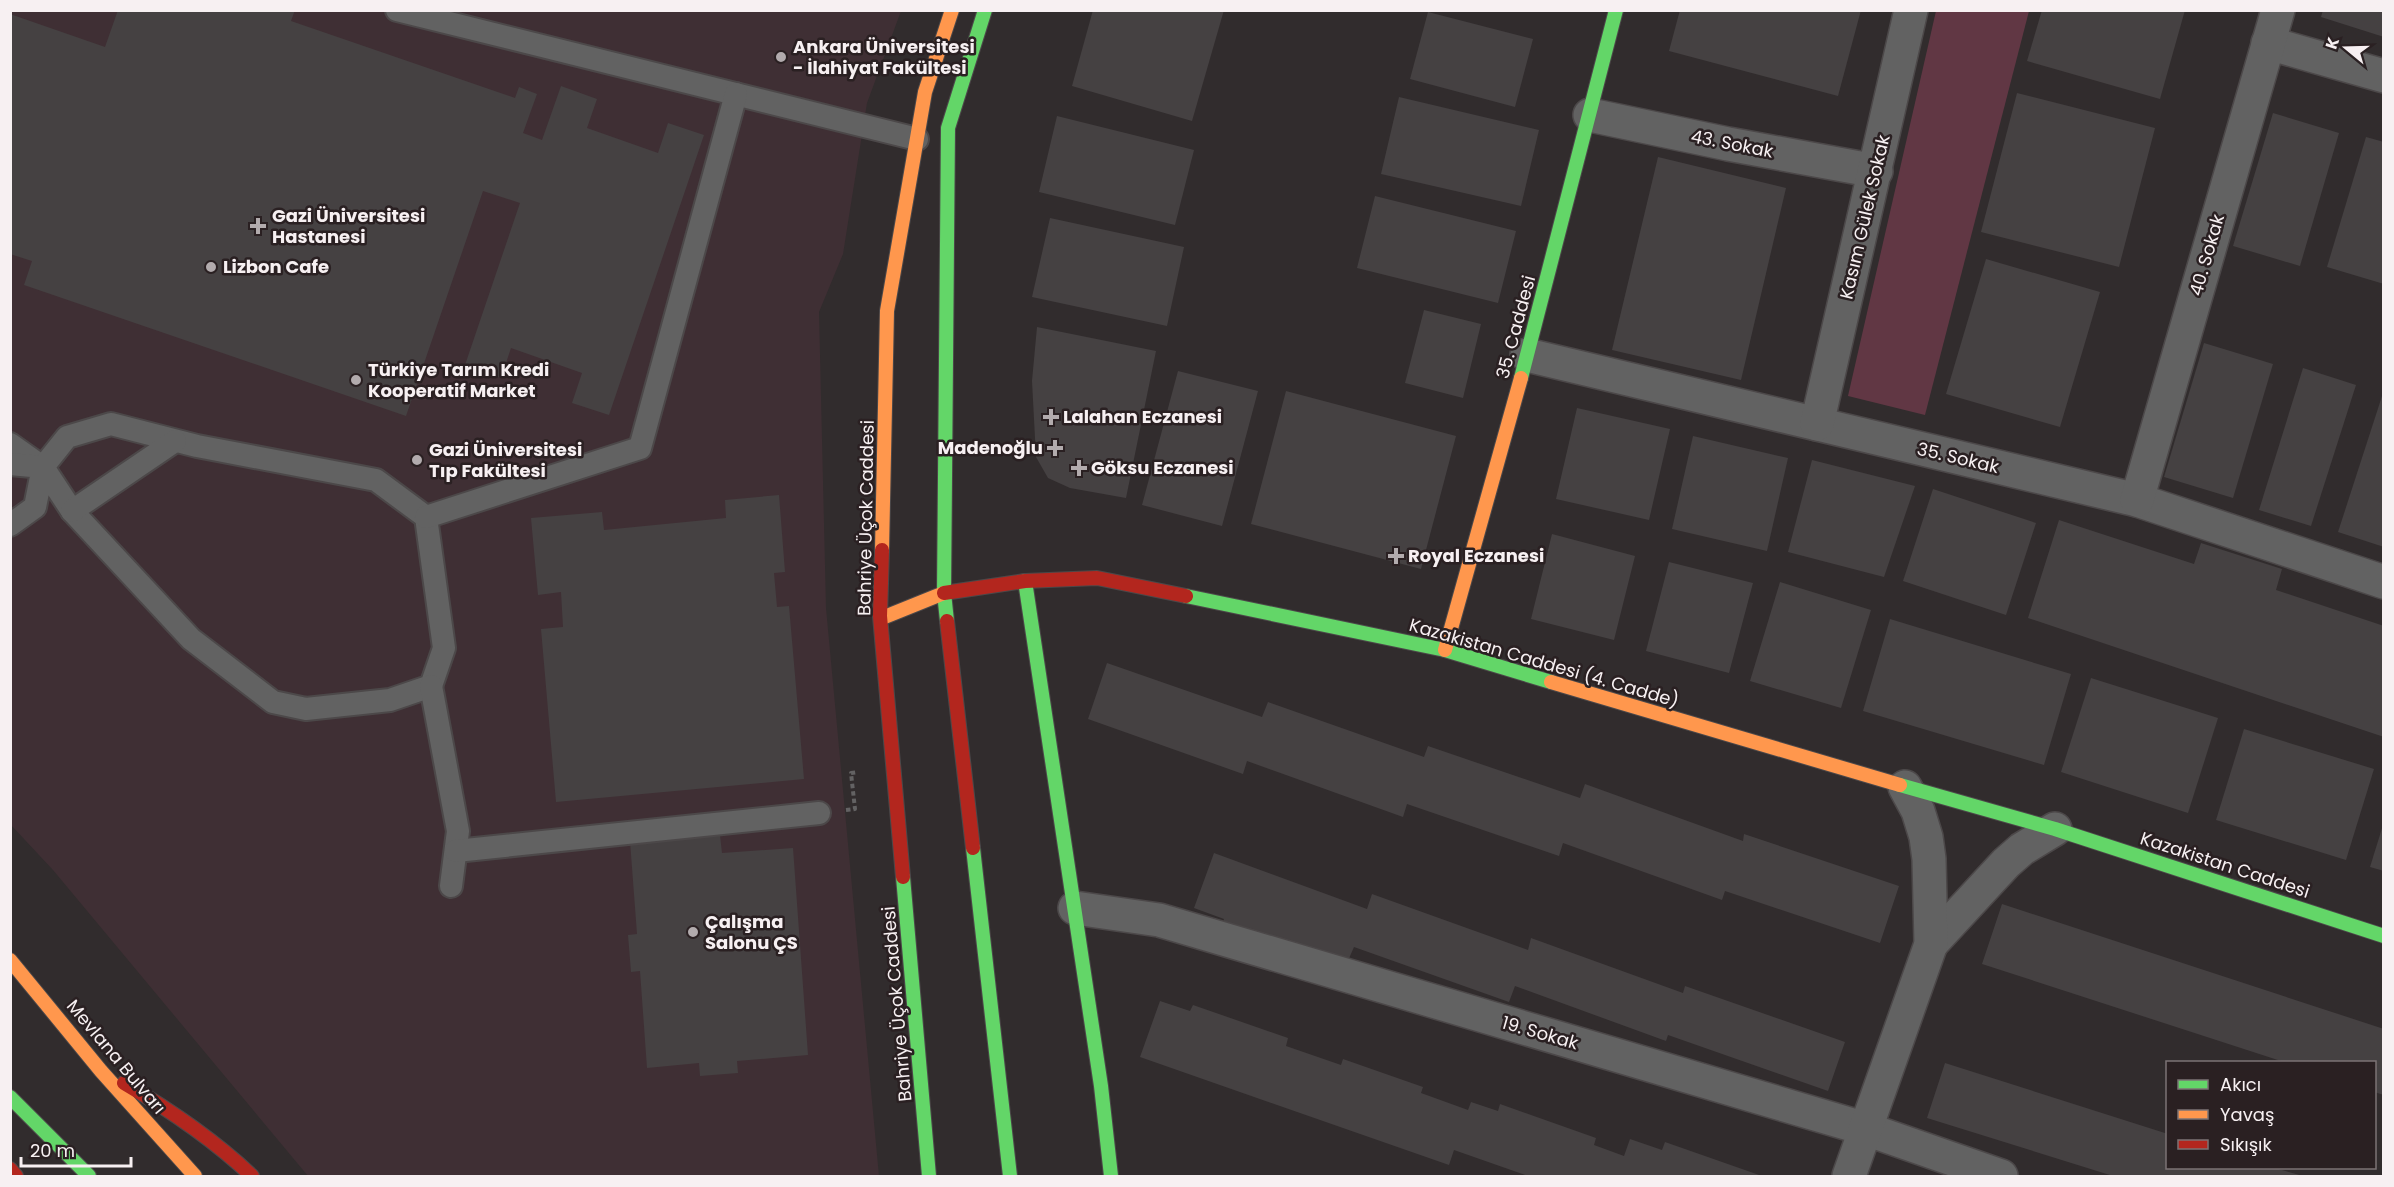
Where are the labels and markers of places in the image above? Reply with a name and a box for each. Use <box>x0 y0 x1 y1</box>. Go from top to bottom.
place label: Ankara Üniversitesi - İlahiyat Fakültesi <box>793 34 975 80</box>
marker: Ankara Üniversitesi - İlahiyat Fakültesi <box>774 50 788 64</box>
place label: Gazi Üniversitesi Hastanesi <box>272 203 425 249</box>
marker: Gazi Üniversitesi Hastanesi <box>249 217 267 235</box>
place label: Lizbon Cafe <box>223 254 329 279</box>
marker: Lizbon Cafe <box>204 260 218 274</box>
place label: Türkiye Tarım Kredi Kooperatif Market <box>368 357 549 403</box>
marker: Türkiye Tarım Kredi Kooperatif Market <box>349 373 363 387</box>
place label: Lalahan Eczanesi <box>1063 404 1222 429</box>
marker: Lalahan Eczanesi <box>1044 410 1058 424</box>
place label: Madenoğlu <box>938 435 1043 460</box>
place label: Gazi Üniversitesi Tıp Fakültesi <box>429 437 582 483</box>
marker: Madenoğlu <box>1048 441 1062 455</box>
marker: Gazi Üniversitesi Tıp Fakültesi <box>410 453 424 467</box>
place label: Göksu Eczanesi <box>1091 455 1234 480</box>
marker: Göksu Eczanesi <box>1072 461 1086 475</box>
place label: Royal Eczanesi <box>1408 543 1544 568</box>
marker: Royal Eczanesi <box>1389 549 1403 563</box>
place label: Çalışma Salonu ÇS <box>705 909 798 955</box>
marker: Çalışma Salonu ÇS <box>686 925 700 939</box>

